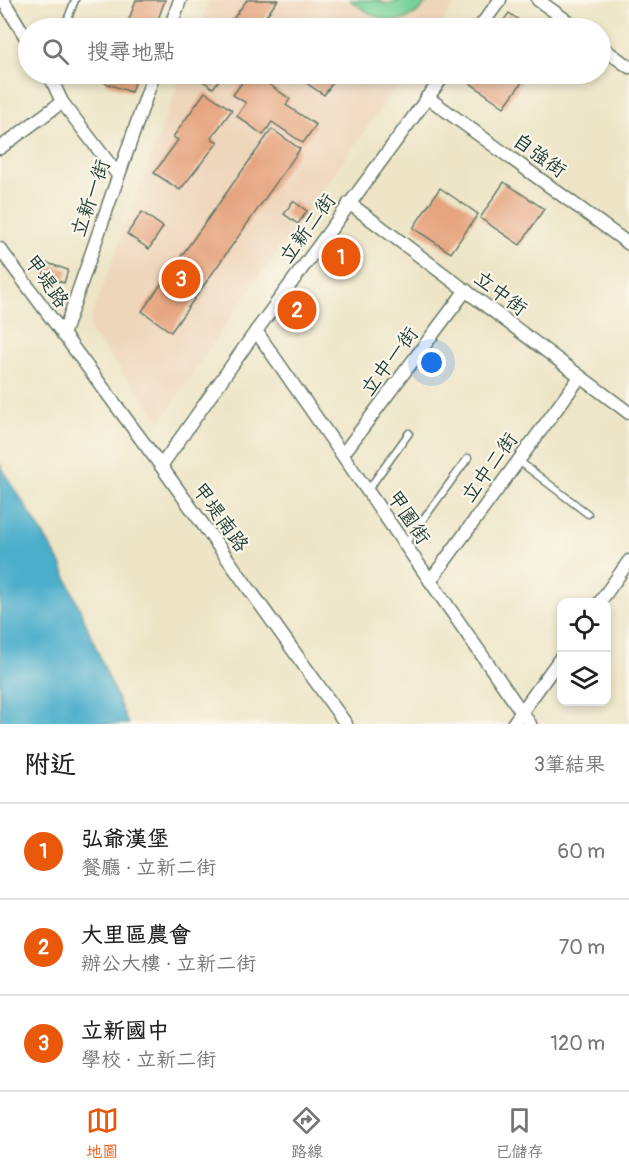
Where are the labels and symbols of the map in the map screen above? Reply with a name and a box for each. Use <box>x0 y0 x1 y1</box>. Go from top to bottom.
street label: 自強街 <box>508 128 571 183</box>
street label: 立新一街 <box>66 156 115 240</box>
street label: 立新二街 <box>274 189 341 268</box>
pin: 1 <box>322 234 360 280</box>
street label: 甲堤路 <box>19 250 75 314</box>
pin: 3 <box>162 256 201 302</box>
street label: 立中街 <box>469 265 532 321</box>
pin: 2 <box>278 288 316 332</box>
street label: 立中一街 <box>355 322 423 401</box>
your location <box>417 348 446 377</box>
street label: 立中二街 <box>456 428 523 507</box>
street label: 甲堤南路 <box>187 478 255 558</box>
street label: 甲園街 <box>381 485 436 549</box>

